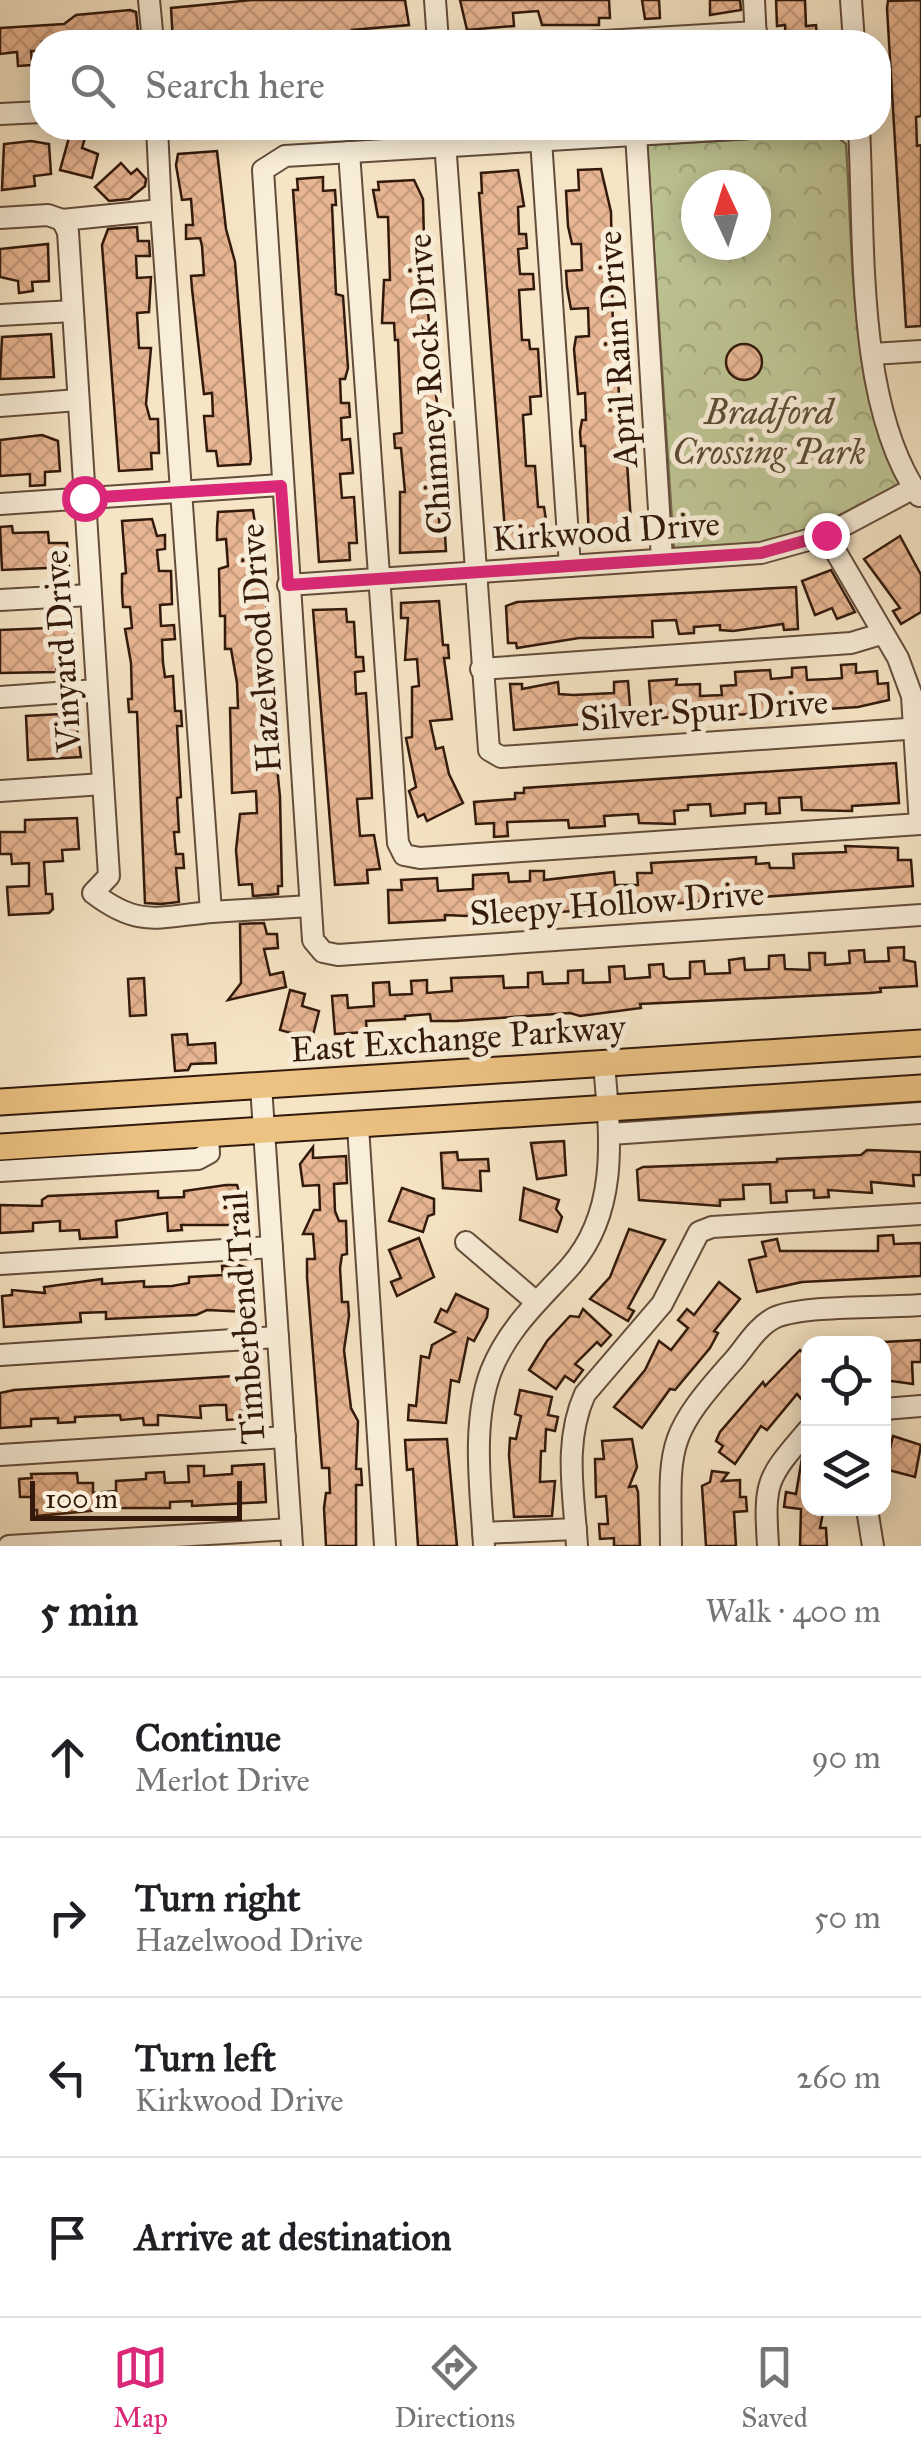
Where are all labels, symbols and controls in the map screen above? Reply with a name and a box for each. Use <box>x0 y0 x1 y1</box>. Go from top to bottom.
search box <box>30 30 891 140</box>
icon: search <box>65 58 120 113</box>
text: Search here <box>145 62 325 108</box>
north arrow <box>681 170 771 260</box>
street label: April Rain Drive <box>588 229 647 471</box>
street label: Chimney Rock Drive <box>398 232 461 536</box>
park label: Bradford Crossing Park <box>672 391 866 474</box>
route start <box>62 476 108 522</box>
street label: Kirkwood Drive <box>491 502 721 561</box>
route end <box>804 513 850 559</box>
street label: Hazelwood Drive <box>230 522 291 774</box>
street label: Vinyard Drive <box>34 549 91 754</box>
street label: Silver Spur Drive <box>579 680 829 741</box>
street label: Sleepy Hollow Drive <box>468 872 766 935</box>
street label: East Exchange Parkway <box>289 1005 628 1072</box>
street label: Timberbend Trail <box>214 1190 275 1446</box>
map controls <box>801 1336 891 1516</box>
button: locate <box>801 1336 891 1426</box>
button: layers <box>801 1426 891 1516</box>
scale bar <box>30 1476 242 1520</box>
text: 100 m <box>45 1481 118 1516</box>
text: 5 min <box>40 1585 138 1637</box>
text: Walk · 400 m <box>706 1592 881 1631</box>
text: Continue <box>135 1715 281 1761</box>
icon: ahead <box>40 1730 95 1785</box>
text: 90 m <box>811 1738 881 1777</box>
text: Merlot Drive <box>135 1761 310 1800</box>
text: Turn right <box>135 1875 301 1921</box>
icon: right <box>40 1890 95 1945</box>
text: 50 m <box>814 1898 881 1937</box>
text: Hazelwood Drive <box>135 1921 363 1960</box>
text: Turn left <box>135 2035 276 2081</box>
icon: left <box>40 2050 95 2105</box>
text: 260 m <box>796 2058 881 2097</box>
text: Kirkwood Drive <box>135 2081 344 2120</box>
icon: arrive <box>40 2210 95 2265</box>
text: Arrive at destination <box>135 2214 452 2260</box>
tab: Map <box>113 2340 168 2435</box>
tab: Directions <box>394 2340 515 2435</box>
tab: Saved <box>741 2340 808 2435</box>

